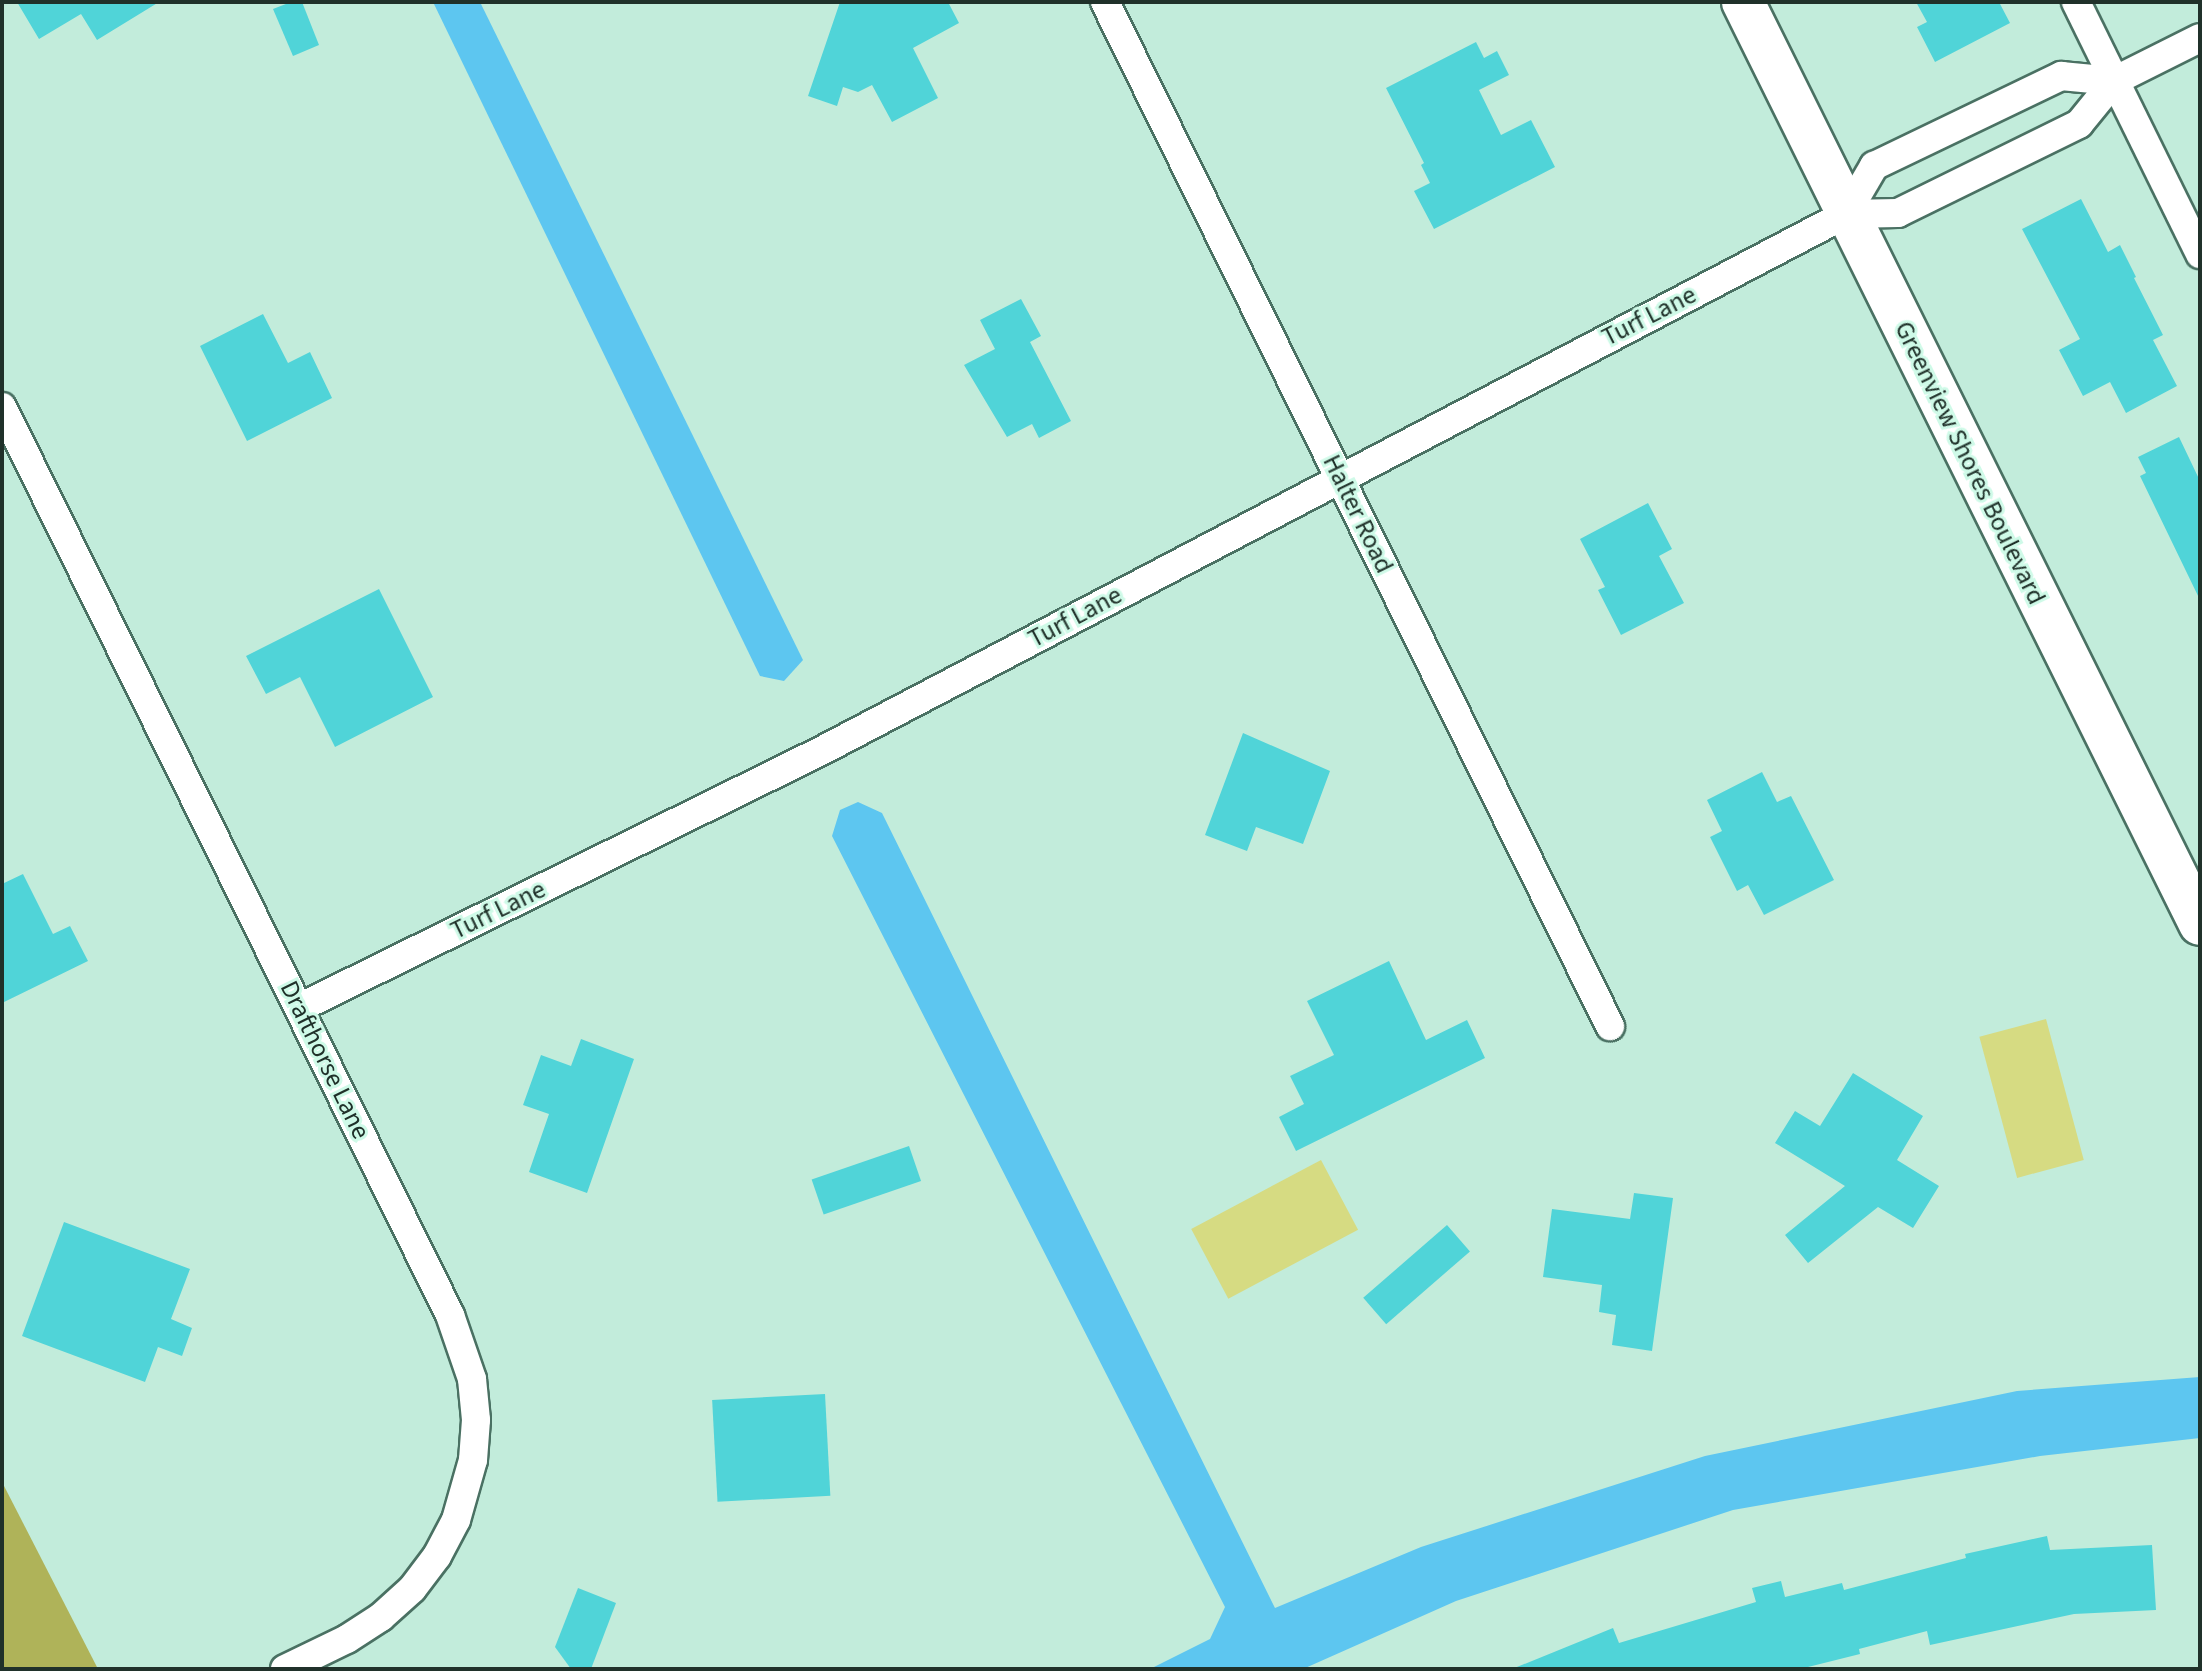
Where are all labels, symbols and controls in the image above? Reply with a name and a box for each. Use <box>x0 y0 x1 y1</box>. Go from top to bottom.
street label: Turf Lane <box>1597 279 1701 353</box>
street label: Greenview Shores Boulevard <box>1888 316 2052 610</box>
street label: Halter Road <box>1316 450 1400 578</box>
street label: Turf Lane <box>1023 579 1127 655</box>
street label: Turf Lane <box>446 874 550 946</box>
street label: Drafthorse Lane <box>273 976 377 1144</box>

